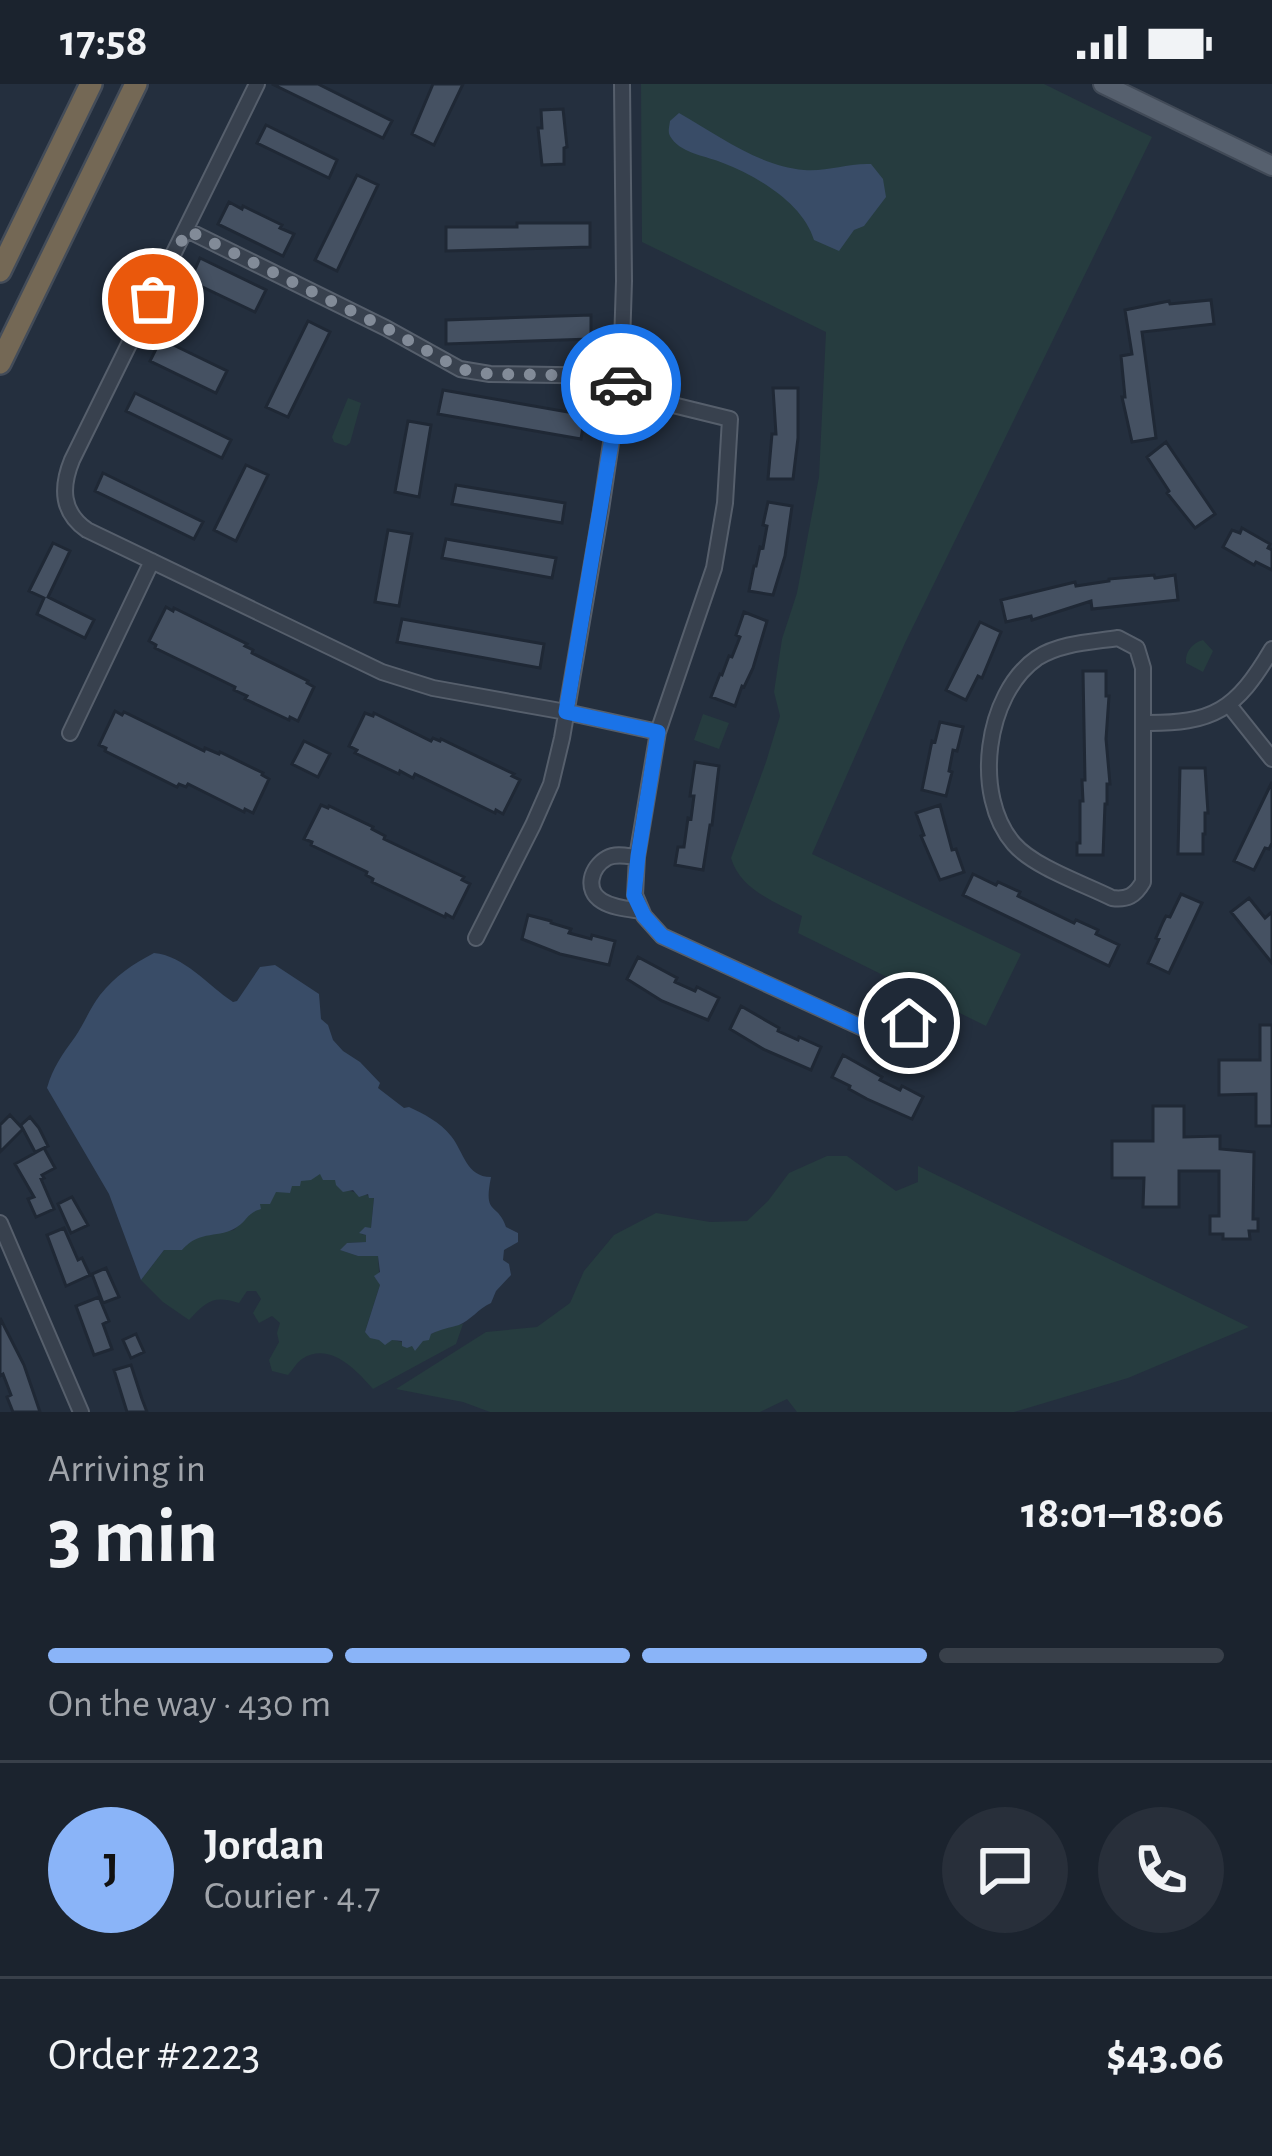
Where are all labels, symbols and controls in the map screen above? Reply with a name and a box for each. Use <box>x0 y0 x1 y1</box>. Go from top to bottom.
text: 17:58 <box>60 19 148 64</box>
pin <box>102 248 204 350</box>
icon: bag <box>120 266 186 332</box>
courier <box>561 324 681 444</box>
icon: car <box>588 351 654 417</box>
pin <box>858 972 960 1074</box>
icon: home <box>876 990 942 1056</box>
text: Arriving in <box>48 1450 206 1489</box>
text: 18:01–18:06 <box>1021 1491 1224 1536</box>
text: 3 min <box>48 1499 218 1577</box>
text: On the way · 430 m <box>48 1685 331 1724</box>
button: chat <box>942 1807 1068 1933</box>
button: phone <box>1098 1807 1224 1933</box>
text: Jordan <box>204 1823 325 1868</box>
text: J <box>103 1847 119 1892</box>
text: Courier · 4.7 <box>204 1877 381 1916</box>
text: Order #2223 <box>48 2033 260 2078</box>
text: $43.06 <box>1106 2033 1224 2078</box>

